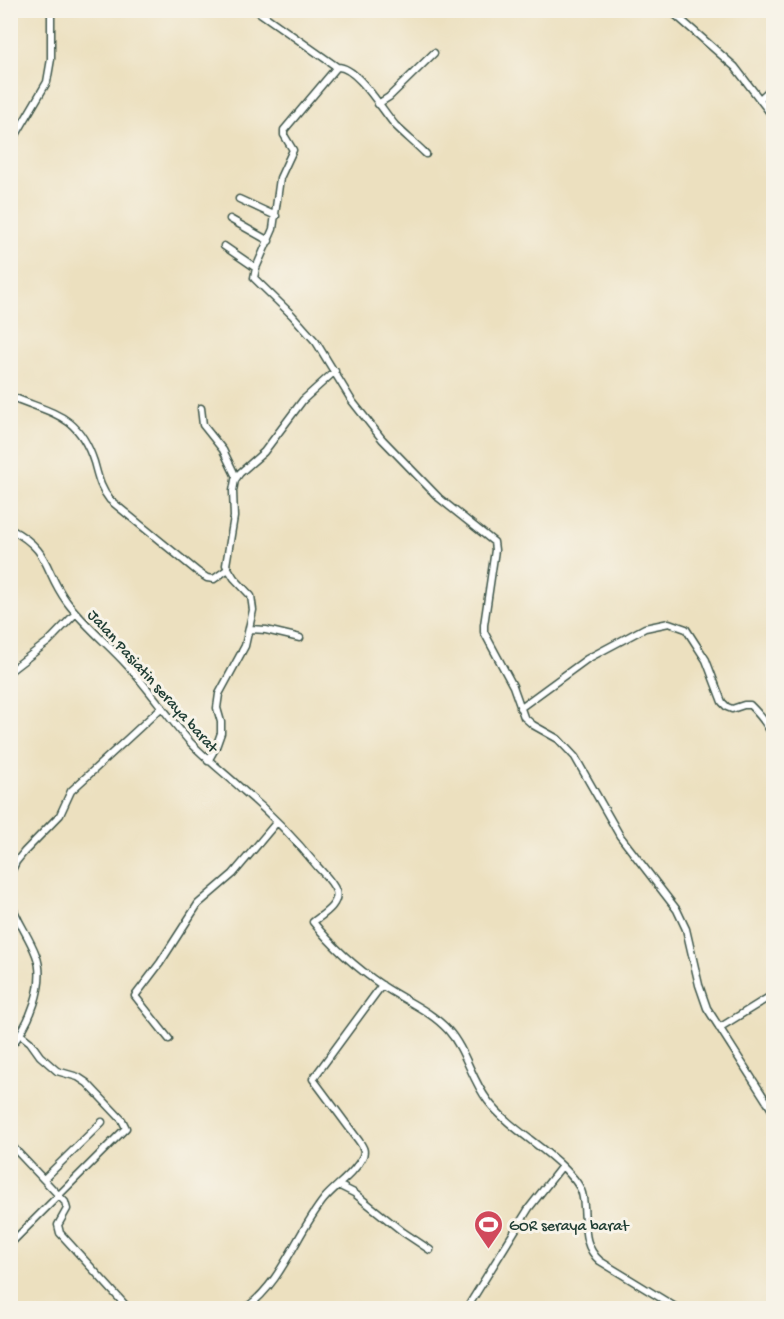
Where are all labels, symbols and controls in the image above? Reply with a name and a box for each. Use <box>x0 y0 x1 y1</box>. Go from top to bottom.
street label: Jalan Pasiatin seraya barat <box>82 607 222 759</box>
sports icon: GOR seraya barat <box>472 1208 504 1250</box>
place label: GOR seraya barat <box>509 1218 630 1237</box>

